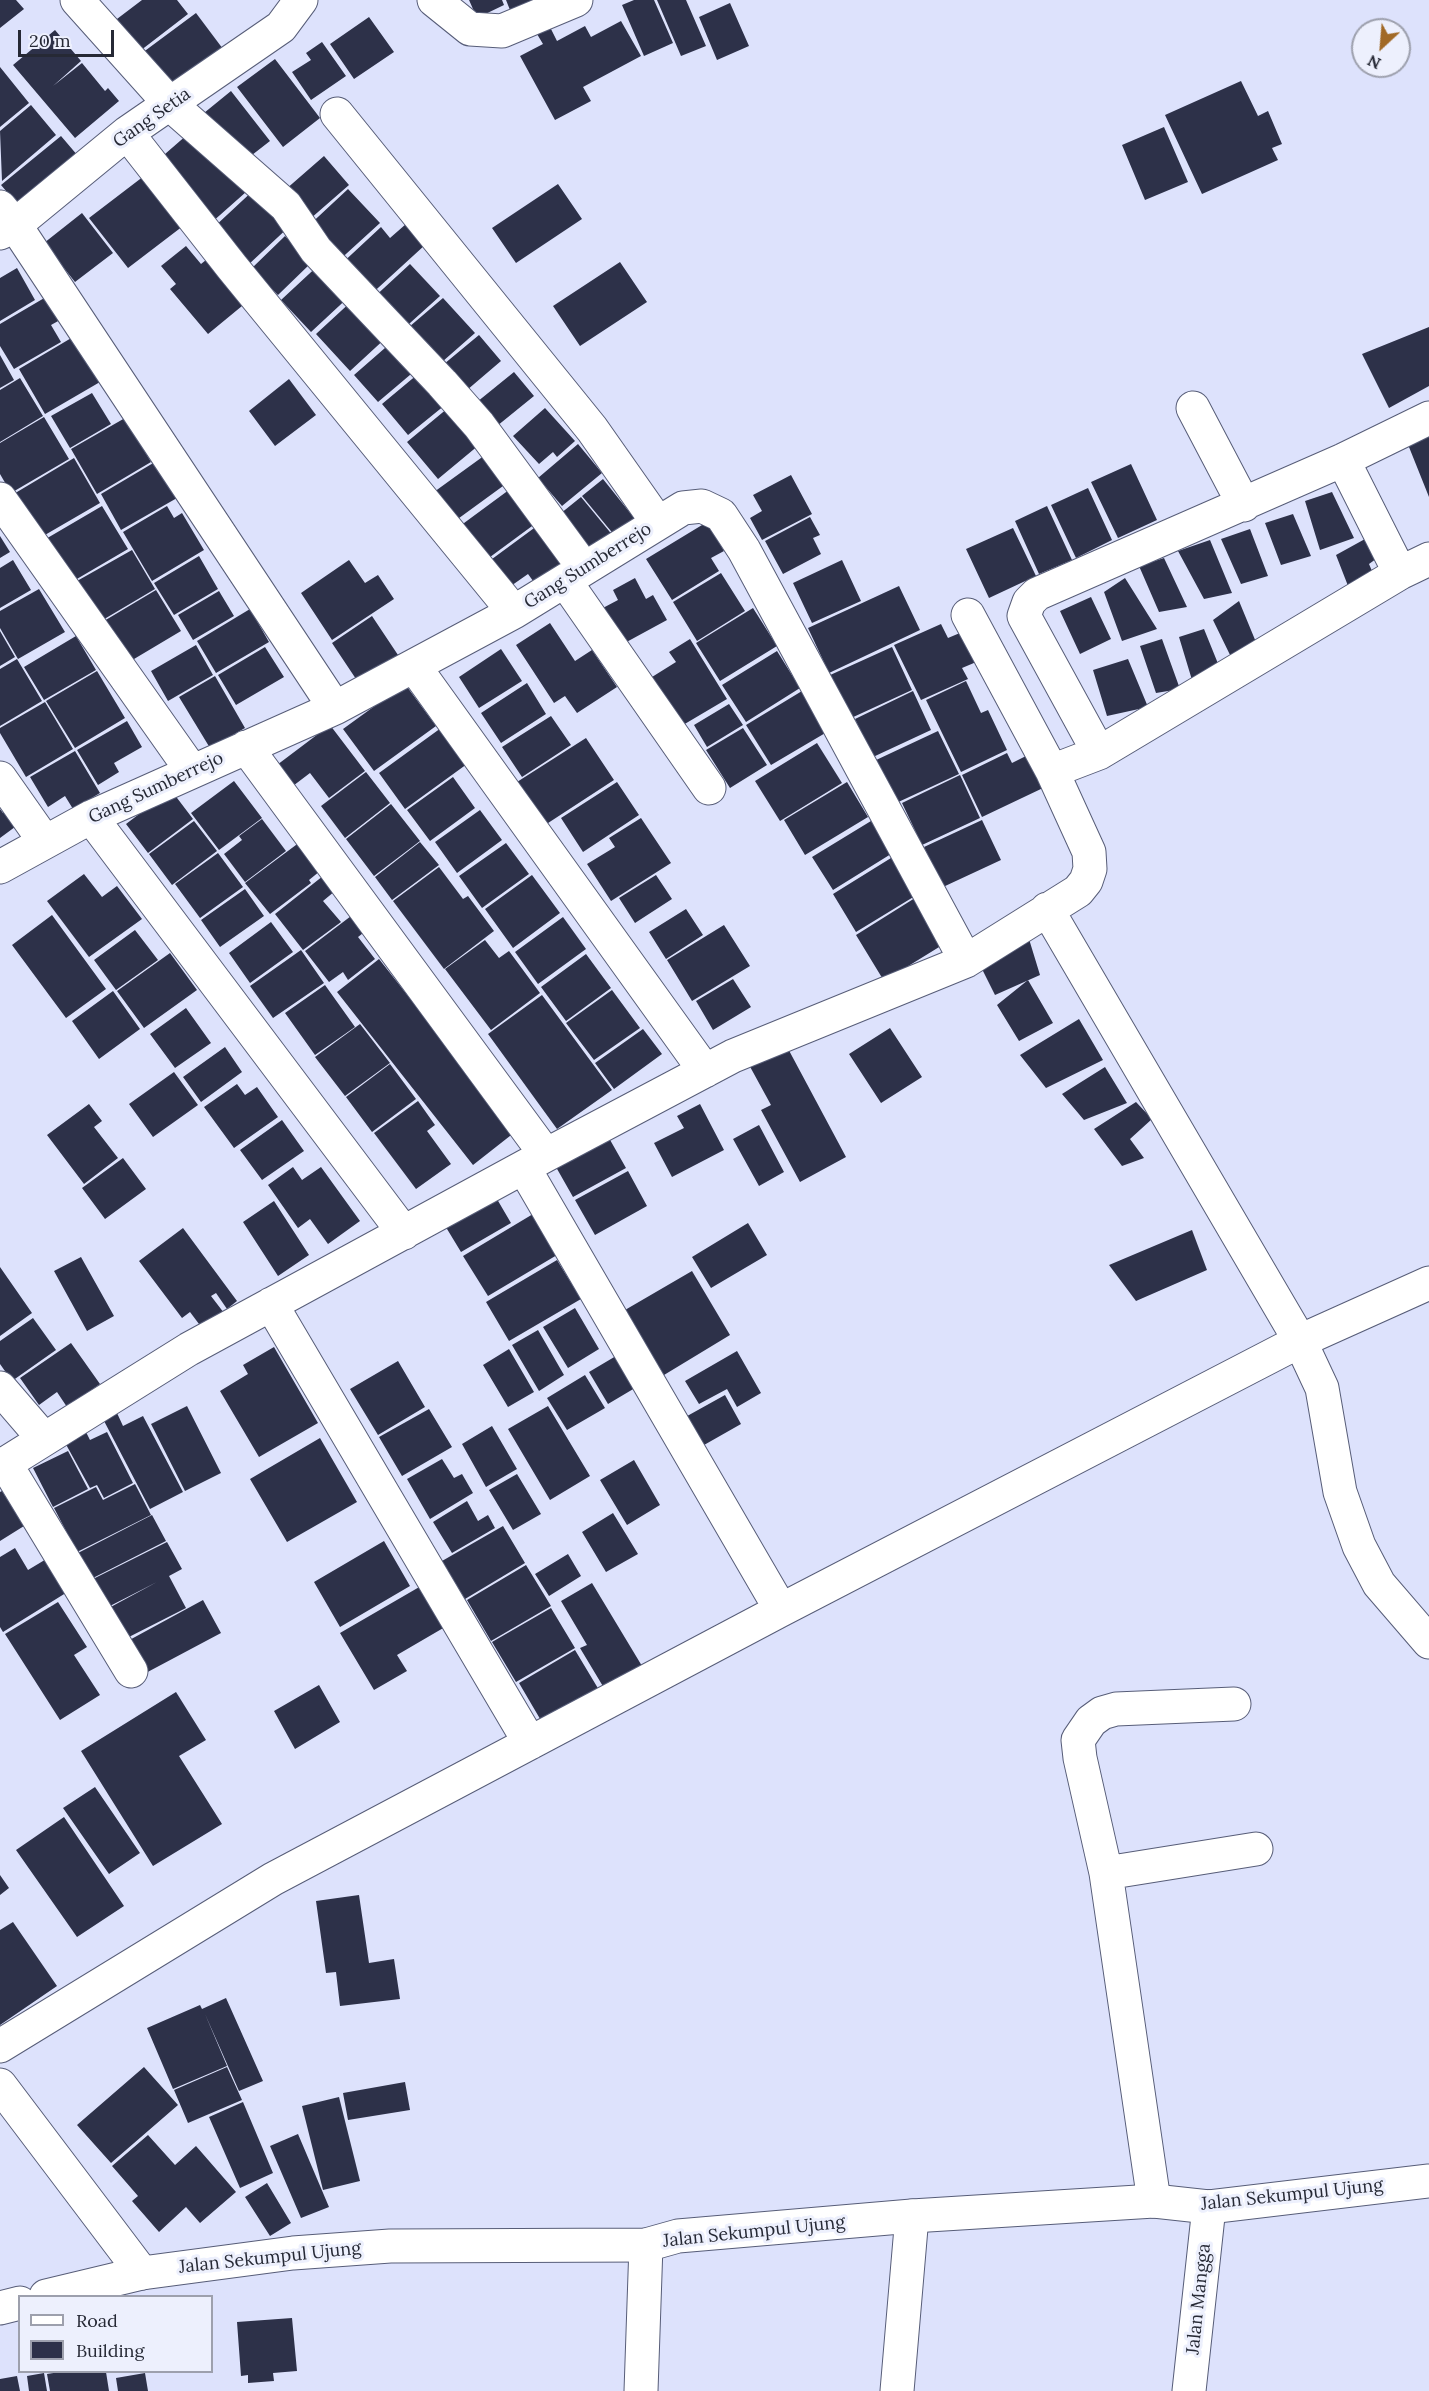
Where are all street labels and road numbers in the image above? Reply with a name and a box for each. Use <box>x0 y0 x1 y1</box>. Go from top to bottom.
street label: Gang Setia <box>109 83 195 153</box>
street label: Gang Sumberrejo <box>520 518 656 614</box>
street label: Gang Sumberrejo <box>85 747 227 829</box>
street label: Jalan Sekumpul Ujung <box>1200 2175 1384 2215</box>
street label: Jalan Sekumpul Ujung <box>662 2212 846 2252</box>
street label: Jalan Sekumpul Ujung <box>178 2238 362 2278</box>
street label: Jalan Mangga <box>1182 2242 1216 2356</box>

